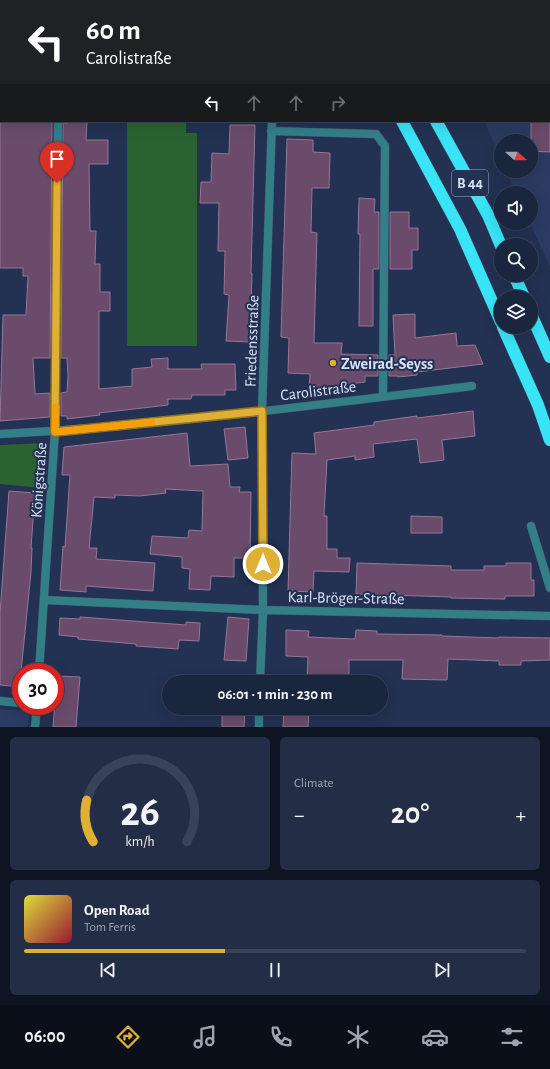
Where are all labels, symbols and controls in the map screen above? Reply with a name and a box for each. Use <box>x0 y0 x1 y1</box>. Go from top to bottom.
icon: left <box>20 16 72 68</box>
text: 60 m <box>86 17 141 45</box>
text: Carolistraße <box>86 50 172 68</box>
icon: left <box>201 92 223 114</box>
icon: ahead <box>243 92 265 114</box>
icon: ahead <box>285 92 307 114</box>
icon: right <box>327 92 349 114</box>
north arrow <box>494 134 538 178</box>
map controls <box>494 134 538 334</box>
pin <box>40 142 74 183</box>
icon: arrive <box>46 148 68 170</box>
road number: B 44 <box>452 170 488 196</box>
button: sound <box>494 186 538 230</box>
button: search <box>494 238 538 282</box>
button: layers <box>494 290 538 334</box>
street label: Friedensstraße <box>242 295 262 387</box>
place label: Zweirad-Seyss <box>341 356 433 373</box>
marker: Zweirad-Seyss <box>328 358 338 368</box>
street label: Carolistraße <box>279 378 357 404</box>
street label: Königstraße <box>28 442 50 518</box>
position arrow <box>242 543 284 585</box>
street label: Karl-Bröger-Straße <box>287 589 405 607</box>
speed limit sign: 30 <box>12 663 64 715</box>
text: 06:01 · 1 min · 230 m <box>218 687 332 702</box>
text: Climate <box>294 777 333 790</box>
text: 26 <box>120 791 160 832</box>
text: 20° <box>391 799 429 829</box>
text: − <box>294 804 305 826</box>
text: + <box>515 804 526 826</box>
text: km/h <box>125 834 155 848</box>
text: Open Road <box>84 903 150 918</box>
text: Tom Ferris <box>84 921 136 934</box>
icon: previous <box>97 959 119 981</box>
icon: pause <box>264 959 286 981</box>
icon: next <box>431 959 453 981</box>
icon: directions <box>114 1023 142 1051</box>
icon: music <box>191 1023 219 1051</box>
icon: phone <box>267 1023 295 1051</box>
icon: climate <box>344 1023 372 1051</box>
icon: car <box>421 1023 449 1051</box>
icon: filters <box>498 1023 526 1051</box>
text: 06:00 <box>24 1028 65 1046</box>

